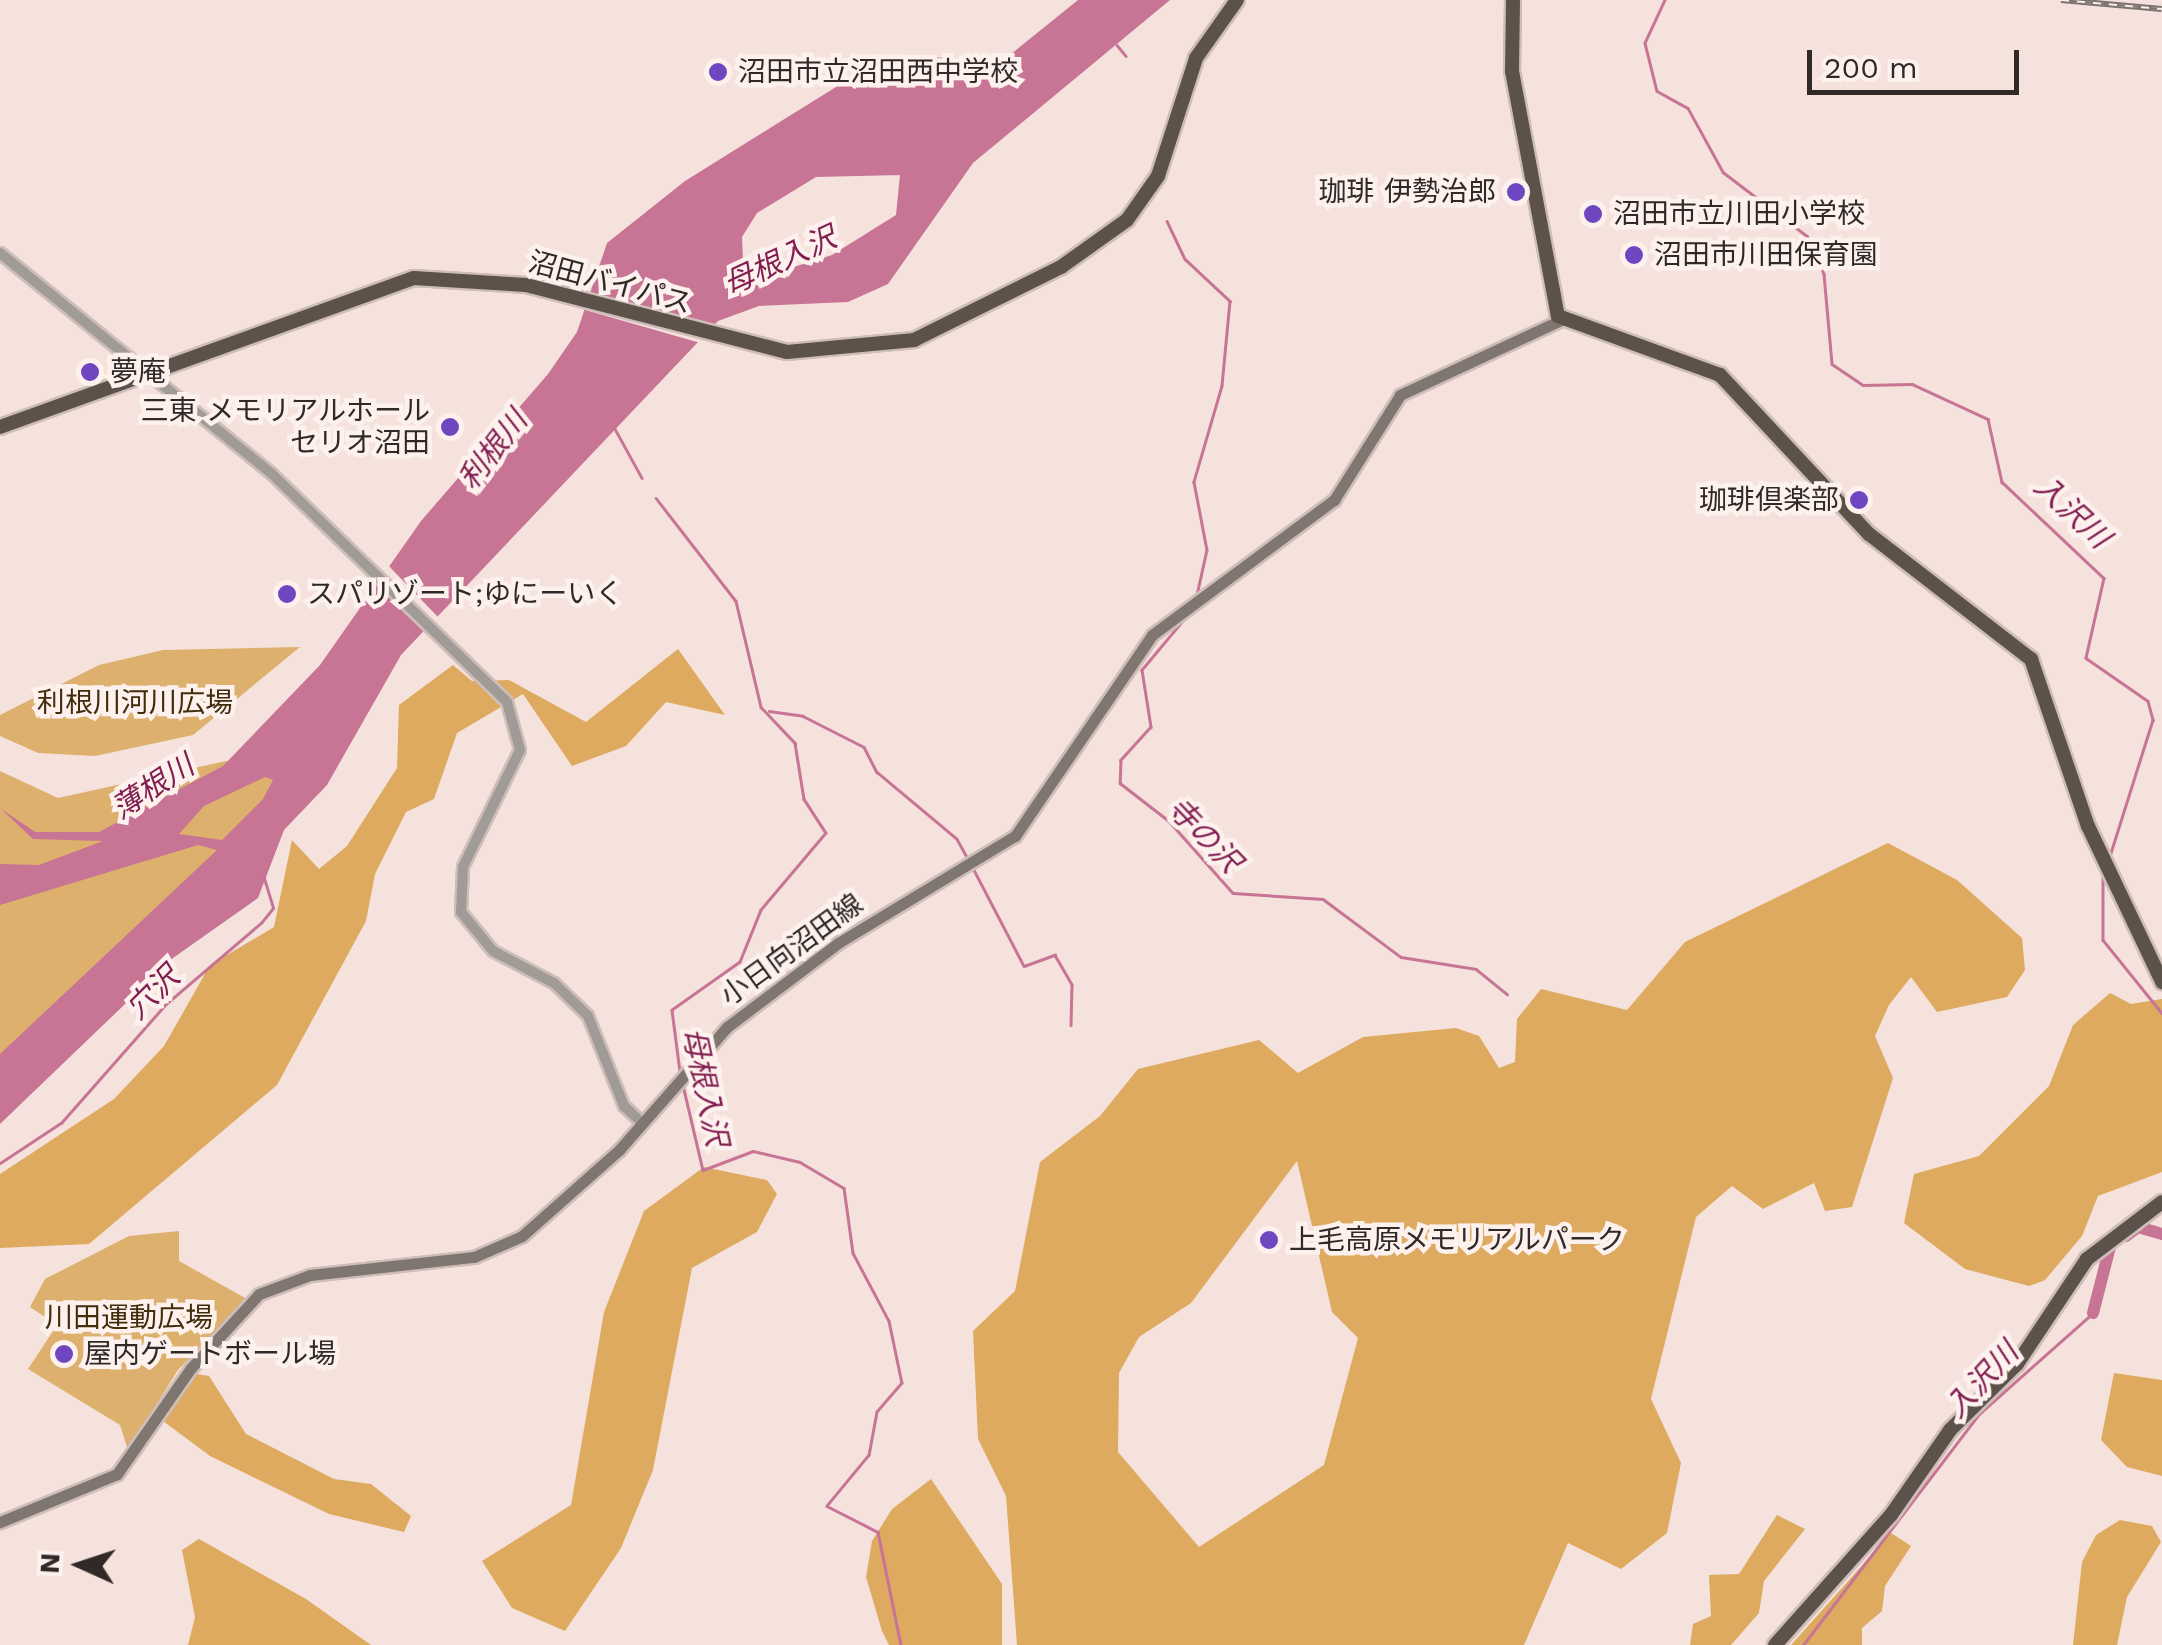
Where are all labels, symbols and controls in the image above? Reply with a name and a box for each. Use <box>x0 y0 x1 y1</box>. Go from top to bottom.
scale bar <box>1812 30 2024 92</box>
text: 200 m <box>1824 50 1918 85</box>
place label: 沼田市立沼田西中学校 <box>738 55 1018 89</box>
marker: 沼田市立沼田西中学校 <box>707 61 729 83</box>
place label: 珈琲 伊勢治郎 <box>1318 175 1496 209</box>
marker: 珈琲 伊勢治郎 <box>1505 181 1527 203</box>
place label: 沼田市立川田小学校 <box>1613 197 1865 231</box>
marker: 沼田市立川田小学校 <box>1582 203 1604 225</box>
water label: 母根入沢 <box>718 219 842 303</box>
place label: 沼田市川田保育園 <box>1654 238 1878 272</box>
marker: 沼田市川田保育園 <box>1623 244 1645 266</box>
street label: 沼田バイパス <box>525 245 695 321</box>
place label: 夢庵 <box>110 355 166 389</box>
marker: 夢庵 <box>79 361 101 383</box>
place label: 三東 メモリアルホール セリオ沼田 <box>140 394 430 460</box>
water label: 利根川 <box>451 403 535 497</box>
marker: 三東 メモリアルホール セリオ沼田 <box>439 416 461 438</box>
water label: 入沢川 <box>2027 468 2117 556</box>
place label: 珈琲倶楽部 <box>1699 483 1839 517</box>
marker: 珈琲倶楽部 <box>1848 489 1870 511</box>
place label: スパリゾート;ゆにーいく <box>307 577 623 611</box>
marker: スパリゾート;ゆにーいく <box>276 583 298 605</box>
park label: 利根川河川広場 <box>37 686 233 720</box>
water label: 薄根川 <box>105 747 201 827</box>
water label: 寺の沢 <box>1160 790 1248 880</box>
street label: 小日向沼田線 <box>714 887 870 1013</box>
water label: 穴沢 <box>119 959 187 1027</box>
water label: 母根入沢 <box>675 1025 735 1149</box>
place label: 上毛高原メモリアルパーク <box>1289 1223 1625 1257</box>
marker: 上毛高原メモリアルパーク <box>1258 1229 1280 1251</box>
park label: 川田運動広場 <box>45 1301 213 1335</box>
water label: 入沢川 <box>1938 1335 2026 1425</box>
place label: 屋内ゲートボール場 <box>84 1337 336 1371</box>
marker: 屋内ゲートボール場 <box>53 1343 75 1365</box>
north arrow <box>30 1515 130 1615</box>
text: N <box>33 1552 67 1575</box>

